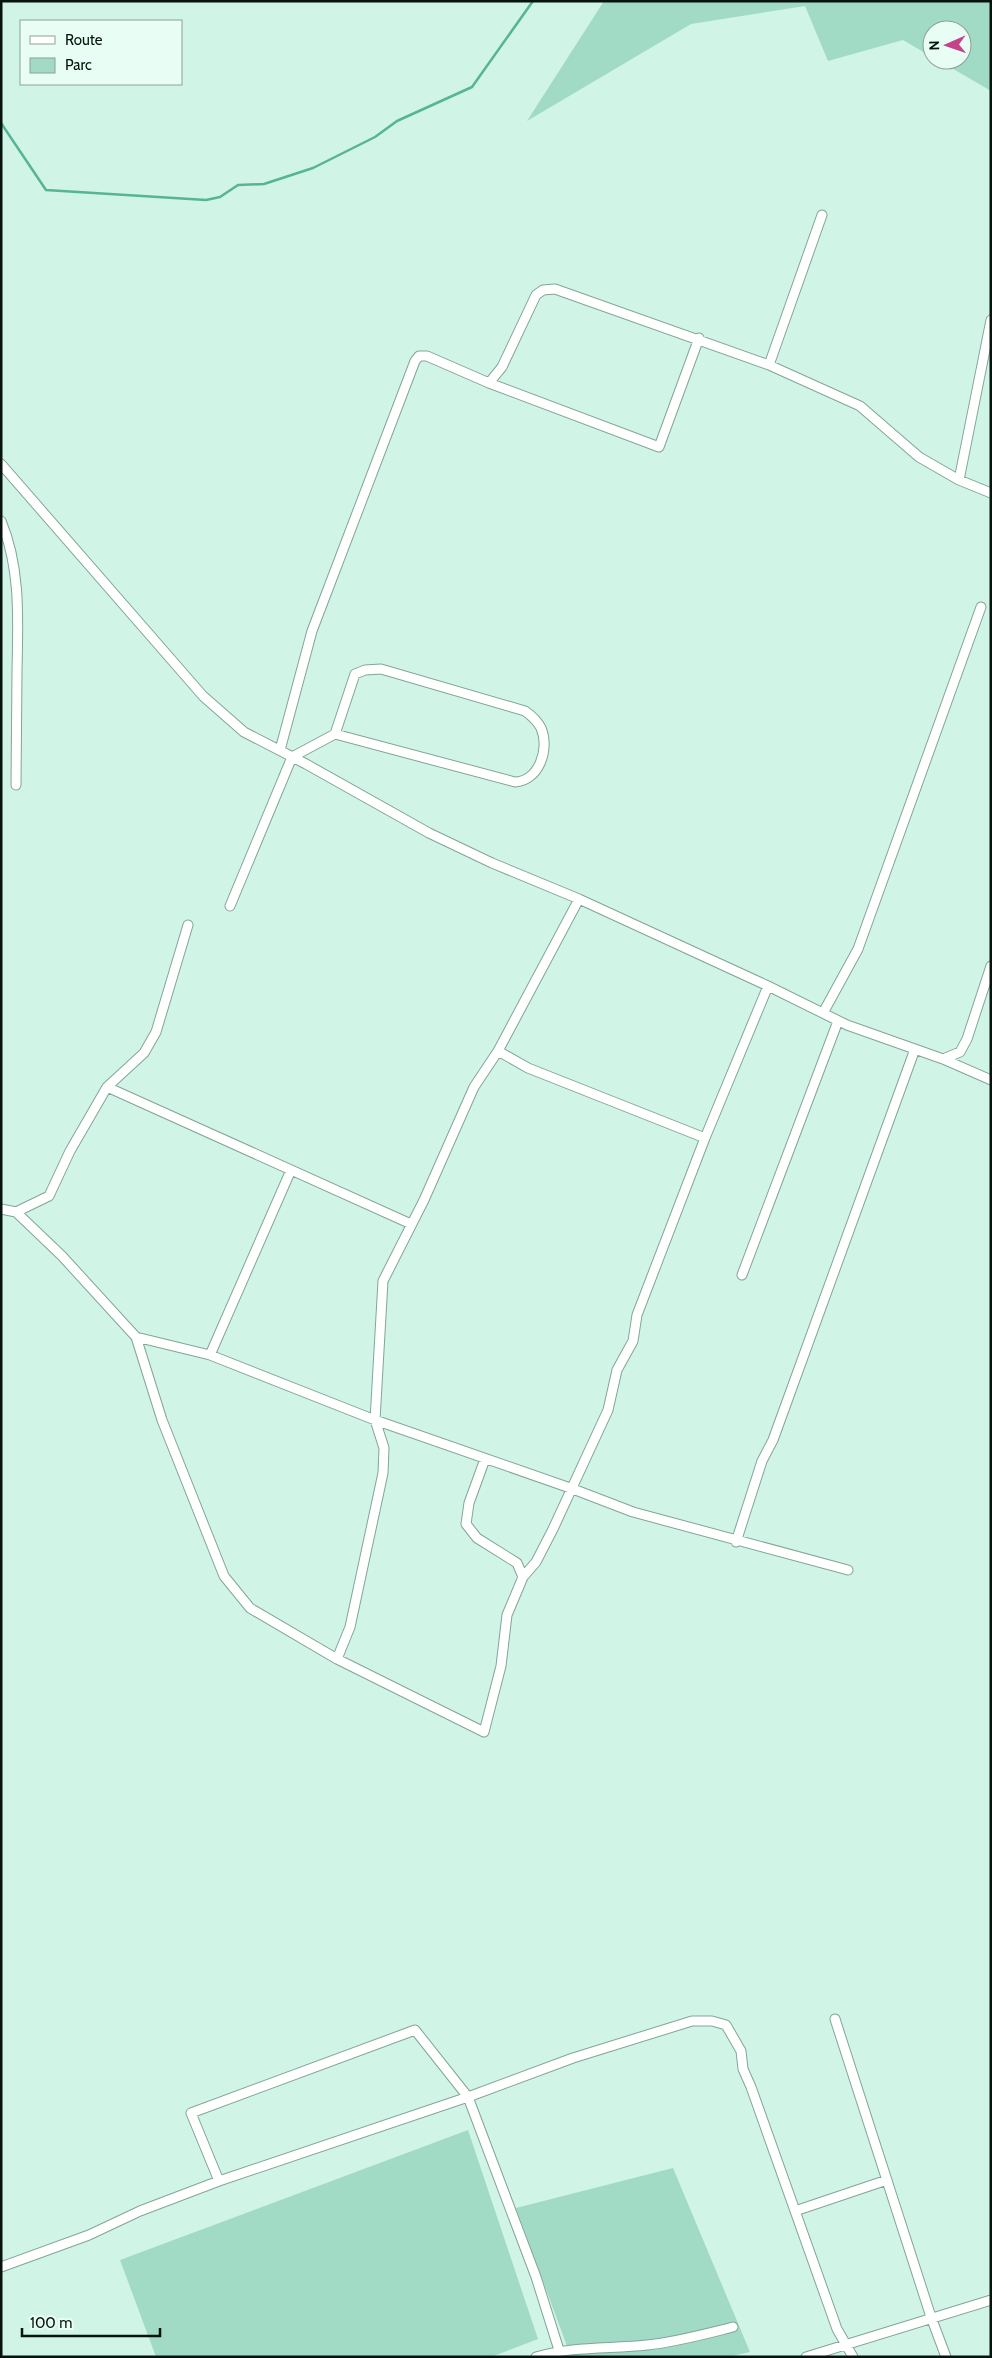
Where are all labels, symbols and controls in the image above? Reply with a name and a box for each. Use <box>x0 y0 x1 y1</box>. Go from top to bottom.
legend <box>20 20 182 85</box>
north arrow <box>922 20 972 70</box>
text: Route <box>65 31 103 49</box>
text: N <box>925 40 943 51</box>
text: Parc <box>65 56 92 74</box>
scale bar <box>22 2306 160 2338</box>
text: 100 m <box>30 2314 72 2332</box>

